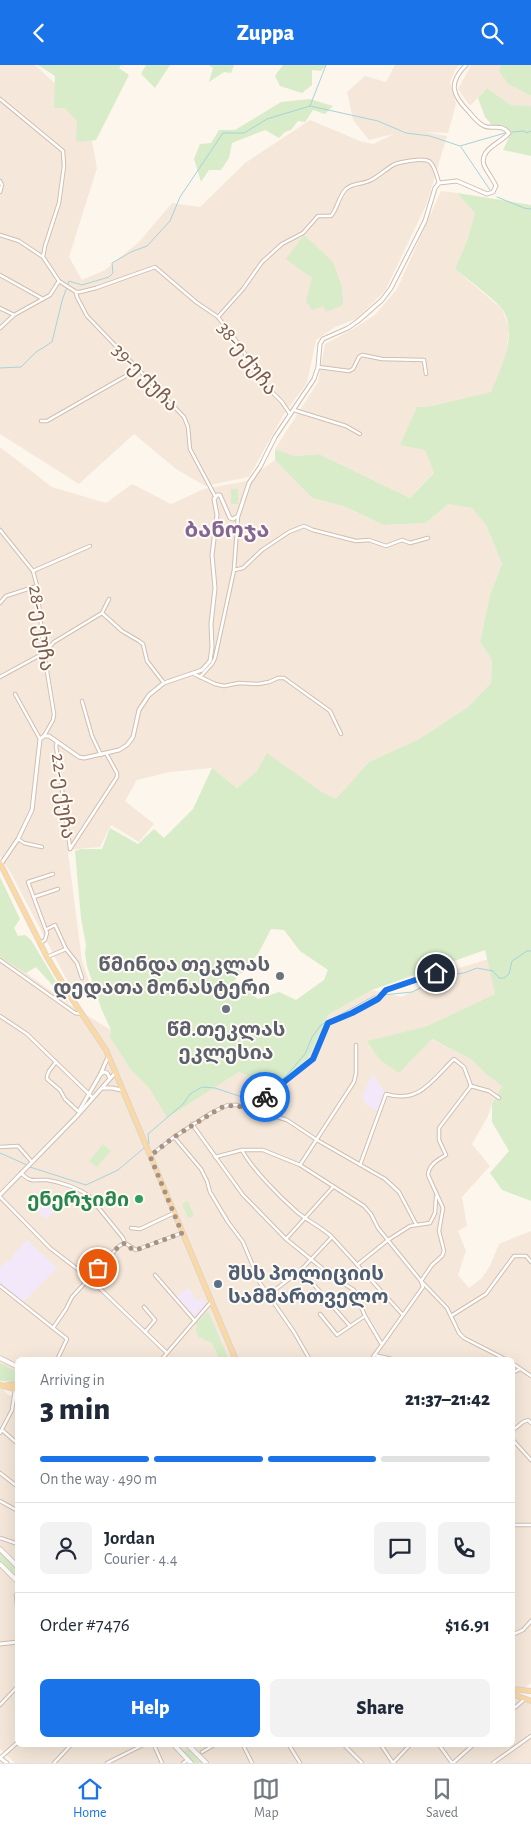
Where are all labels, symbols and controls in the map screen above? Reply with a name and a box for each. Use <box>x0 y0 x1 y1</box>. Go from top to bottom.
icon: back <box>25 19 53 47</box>
icon: search <box>478 19 506 47</box>
text: Zuppa <box>237 22 294 44</box>
street label: 38-ე ქუჩა <box>213 318 281 399</box>
street label: 39-ე ქუჩა <box>108 340 182 416</box>
district label: ბანოჯა <box>185 519 269 542</box>
street label: 28-ე ქუჩა <box>24 584 57 672</box>
street label: 22-ე ქუჩა <box>47 752 78 840</box>
pin <box>415 952 457 994</box>
place label: წმინდა თეკლას დედათა მონასტერი <box>53 955 270 1000</box>
icon: home <box>422 959 450 987</box>
marker: წმინდა თეკლას დედათა მონასტერი <box>274 970 286 982</box>
marker: წმ.თეკლას ეკლესია <box>220 1003 232 1015</box>
place label: წმ.თეკლას ეკლესია <box>167 1020 285 1064</box>
courier <box>240 1072 290 1122</box>
icon: bike <box>251 1083 279 1111</box>
place label: ენერჯიმი <box>27 1190 129 1211</box>
marker: ენერჯიმი <box>133 1193 145 1205</box>
pin <box>77 1247 119 1289</box>
icon: bag <box>84 1254 112 1282</box>
place label: შსს პოლიციის სამმართველო <box>228 1264 388 1308</box>
marker: შსს პოლიციის სამმართველო <box>212 1278 224 1290</box>
text: Arriving in <box>40 1372 105 1388</box>
text: 21:37–21:42 <box>405 1390 490 1409</box>
text: 3 min <box>40 1393 110 1425</box>
text: On the way · 490 m <box>40 1471 157 1487</box>
button: person <box>40 1522 92 1574</box>
button: chat <box>374 1522 426 1574</box>
button: phone <box>438 1522 490 1574</box>
text: Jordan <box>104 1529 155 1548</box>
text: Courier · 4.4 <box>104 1551 177 1567</box>
text: Order #7476 <box>40 1616 130 1635</box>
text: $16.91 <box>445 1616 490 1635</box>
button: Help <box>40 1679 260 1737</box>
button: Share <box>270 1679 490 1737</box>
tab: Home <box>73 1775 107 1822</box>
tab: Map <box>252 1775 280 1822</box>
tab: Saved <box>426 1775 458 1822</box>

